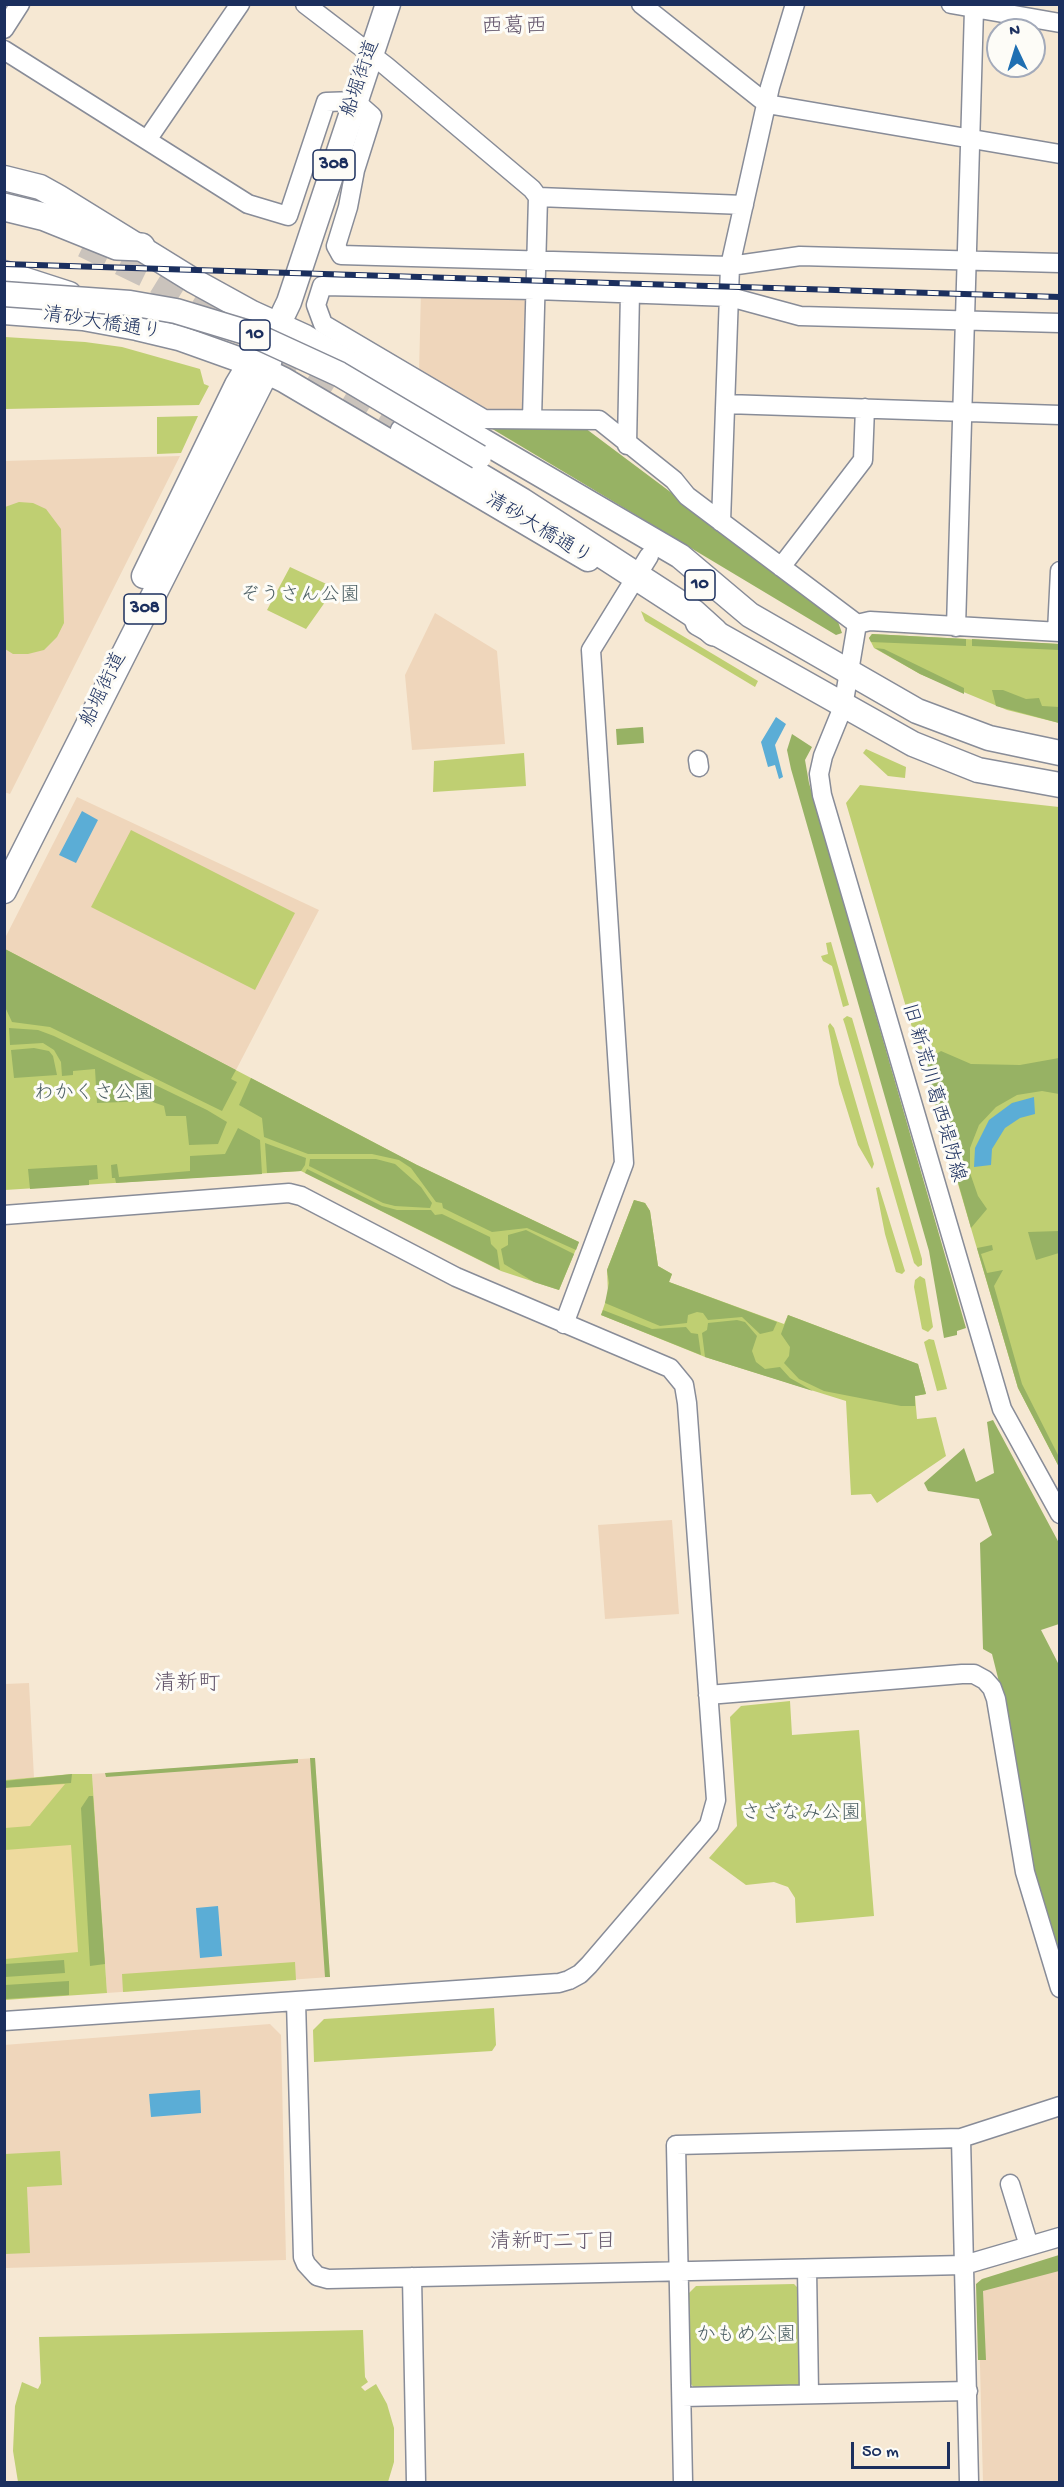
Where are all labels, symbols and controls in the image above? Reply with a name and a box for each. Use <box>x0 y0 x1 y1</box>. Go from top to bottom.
district label: 西葛西 <box>481 16 547 42</box>
north arrow <box>986 18 1046 78</box>
text: N <box>1009 22 1021 41</box>
street label: 船堀街道 <box>338 37 386 121</box>
road number: 308 <box>313 150 355 180</box>
street label: 清砂大橋通り <box>41 304 163 346</box>
road number: 10 <box>240 320 270 350</box>
street label: 清砂大橋通り <box>480 489 596 571</box>
road number: 10 <box>685 570 715 600</box>
park label: ぞうさん公園 <box>240 585 360 609</box>
road number: 308 <box>124 594 166 624</box>
street label: 船堀街道 <box>77 649 133 731</box>
street label: 旧 新荒川葛西堤防線 <box>895 1001 969 1185</box>
park label: わかくさ公園 <box>34 1083 154 1107</box>
district label: 清新町 <box>154 1673 220 1699</box>
park label: さざなみ公園 <box>741 1803 861 1827</box>
district label: 清新町二丁目 <box>490 2231 616 2257</box>
park label: かもめ公園 <box>696 2325 796 2349</box>
scale bar <box>854 2430 953 2468</box>
text: 50 m <box>862 2442 899 2463</box>

